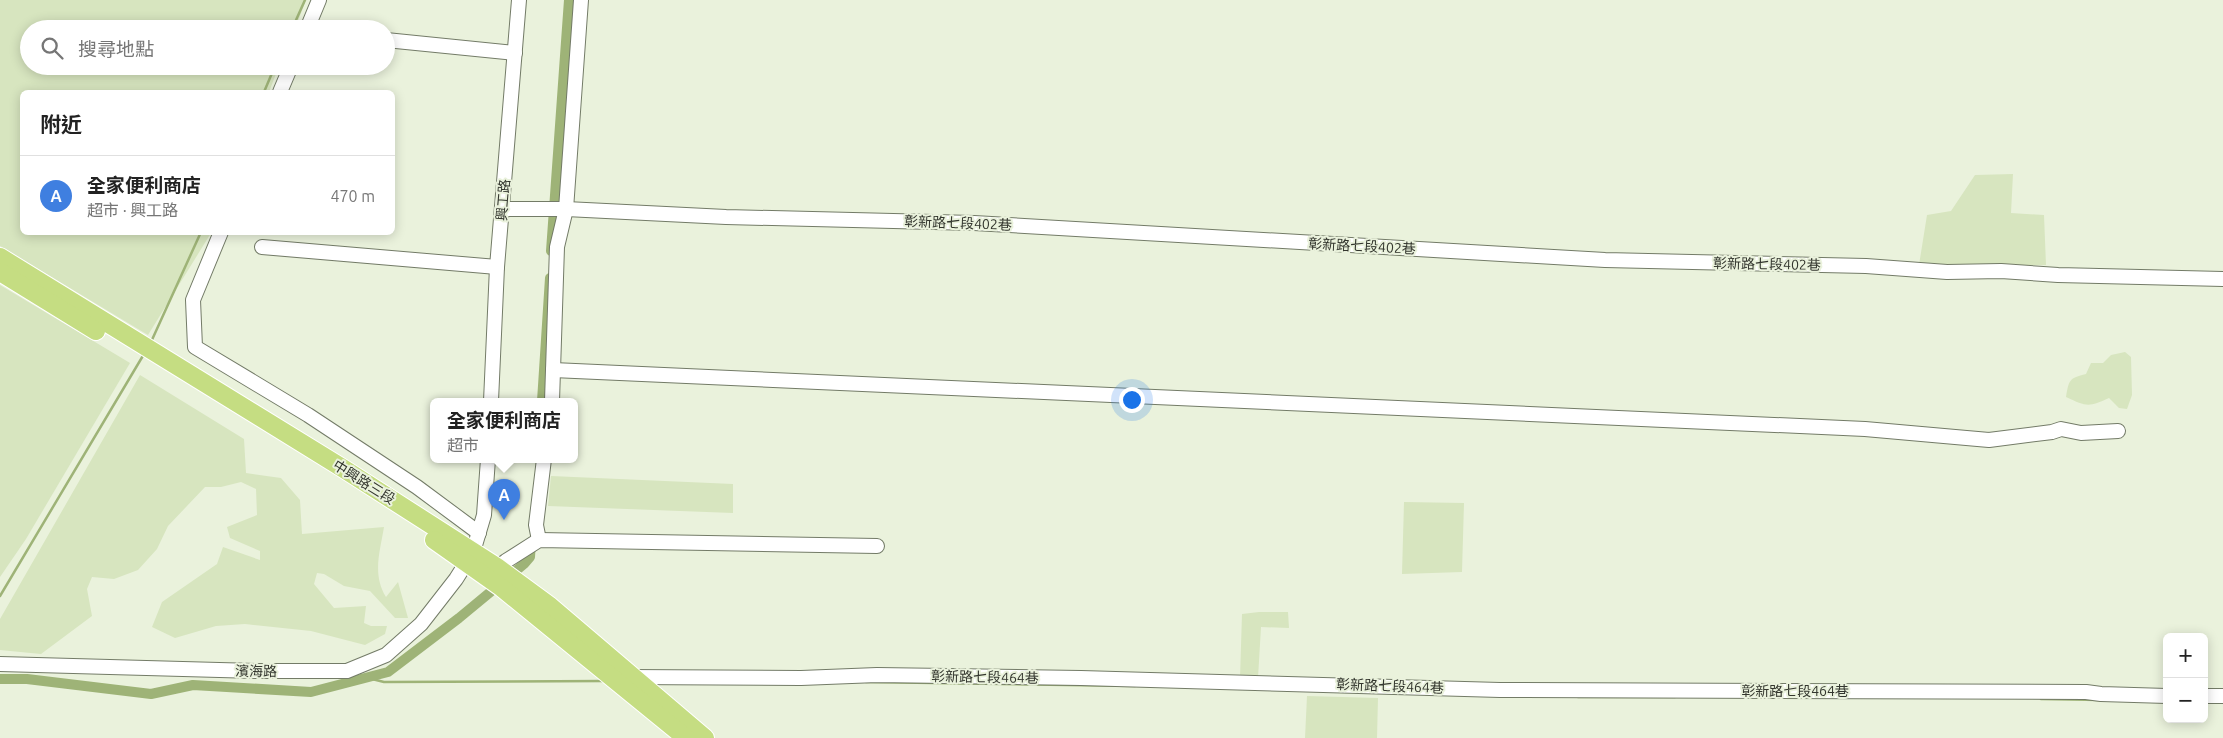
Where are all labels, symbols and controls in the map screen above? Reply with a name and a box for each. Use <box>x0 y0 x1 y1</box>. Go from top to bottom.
search box <box>20 20 395 75</box>
icon: search <box>38 34 66 62</box>
text: 搜尋地點 <box>78 38 154 60</box>
text: 附近 <box>40 112 82 136</box>
text: 全家便利商店 <box>87 174 201 196</box>
street label: 興工路 <box>493 178 513 222</box>
text: A <box>50 187 62 205</box>
text: 470 m <box>330 187 375 205</box>
text: 超市 · 興工路 <box>87 201 178 219</box>
street label: 彰新路七段402巷 <box>904 213 1012 233</box>
street label: 彰新路七段402巷 <box>1308 235 1416 257</box>
street label: 彰新路七段402巷 <box>1713 255 1821 273</box>
your location <box>1119 387 1145 413</box>
popup <box>430 398 578 463</box>
text: 全家便利商店 <box>447 409 561 431</box>
text: 超市 <box>447 436 479 454</box>
street label: 中興路三段 <box>330 457 398 507</box>
pin: A <box>488 479 520 520</box>
map controls <box>2163 633 2208 723</box>
button: + <box>2163 633 2208 678</box>
street label: 濱海路 <box>235 663 277 679</box>
street label: 彰新路七段464巷 <box>931 668 1039 686</box>
street label: 彰新路七段464巷 <box>1336 676 1444 696</box>
button: − <box>2163 678 2208 723</box>
street label: 彰新路七段464巷 <box>1741 683 1849 699</box>

